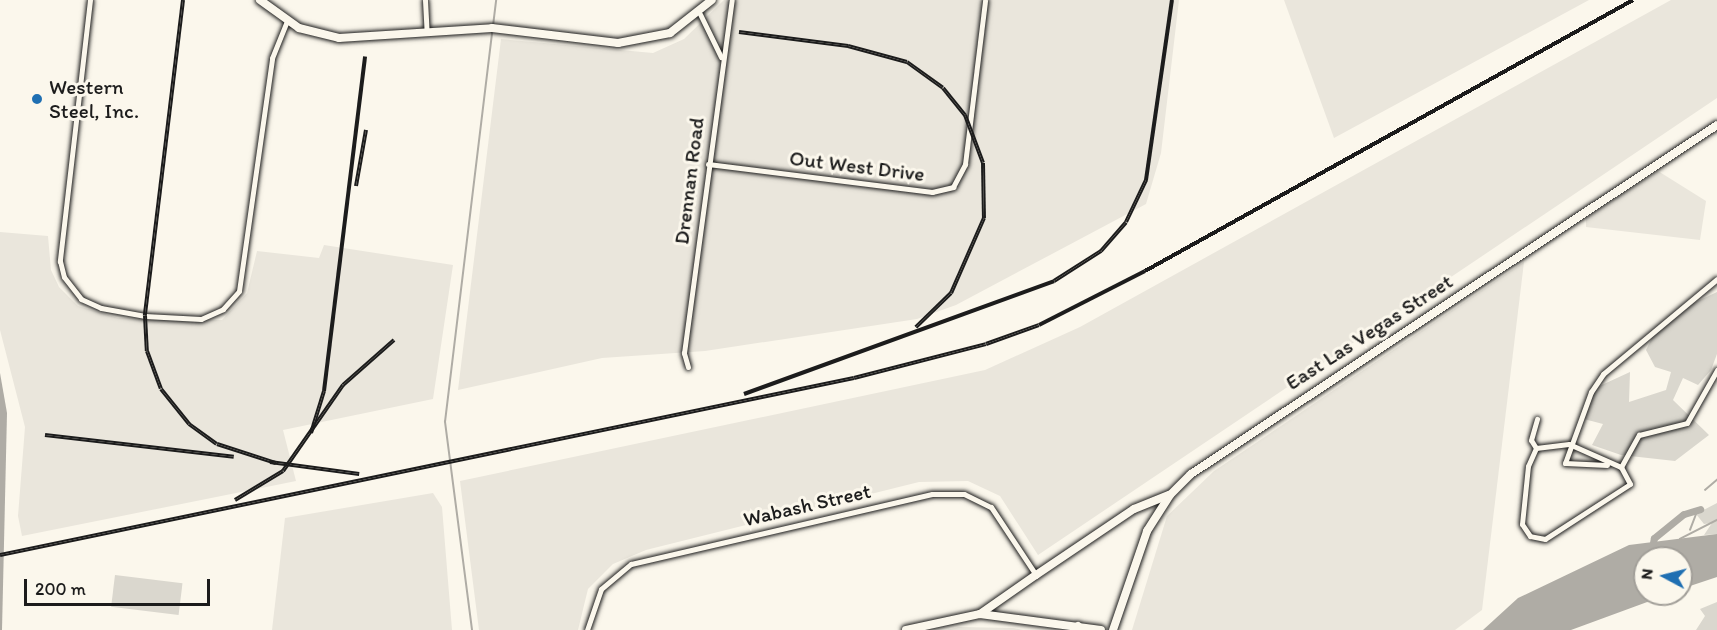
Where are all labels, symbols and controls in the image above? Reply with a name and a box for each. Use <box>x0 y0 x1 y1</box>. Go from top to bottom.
place label: Western Steel, Inc. <box>49 74 139 124</box>
marker: Western Steel, Inc. <box>30 92 44 106</box>
street label: Drennan Road <box>669 116 709 246</box>
street label: Out West Drive <box>788 145 926 187</box>
street label: East Las Vegas Street <box>1282 269 1456 395</box>
street label: Wabash Street <box>741 478 873 532</box>
north arrow <box>1633 546 1693 606</box>
scale bar <box>27 567 213 605</box>
text: N <box>1637 567 1657 581</box>
text: 200 m <box>35 578 86 600</box>

